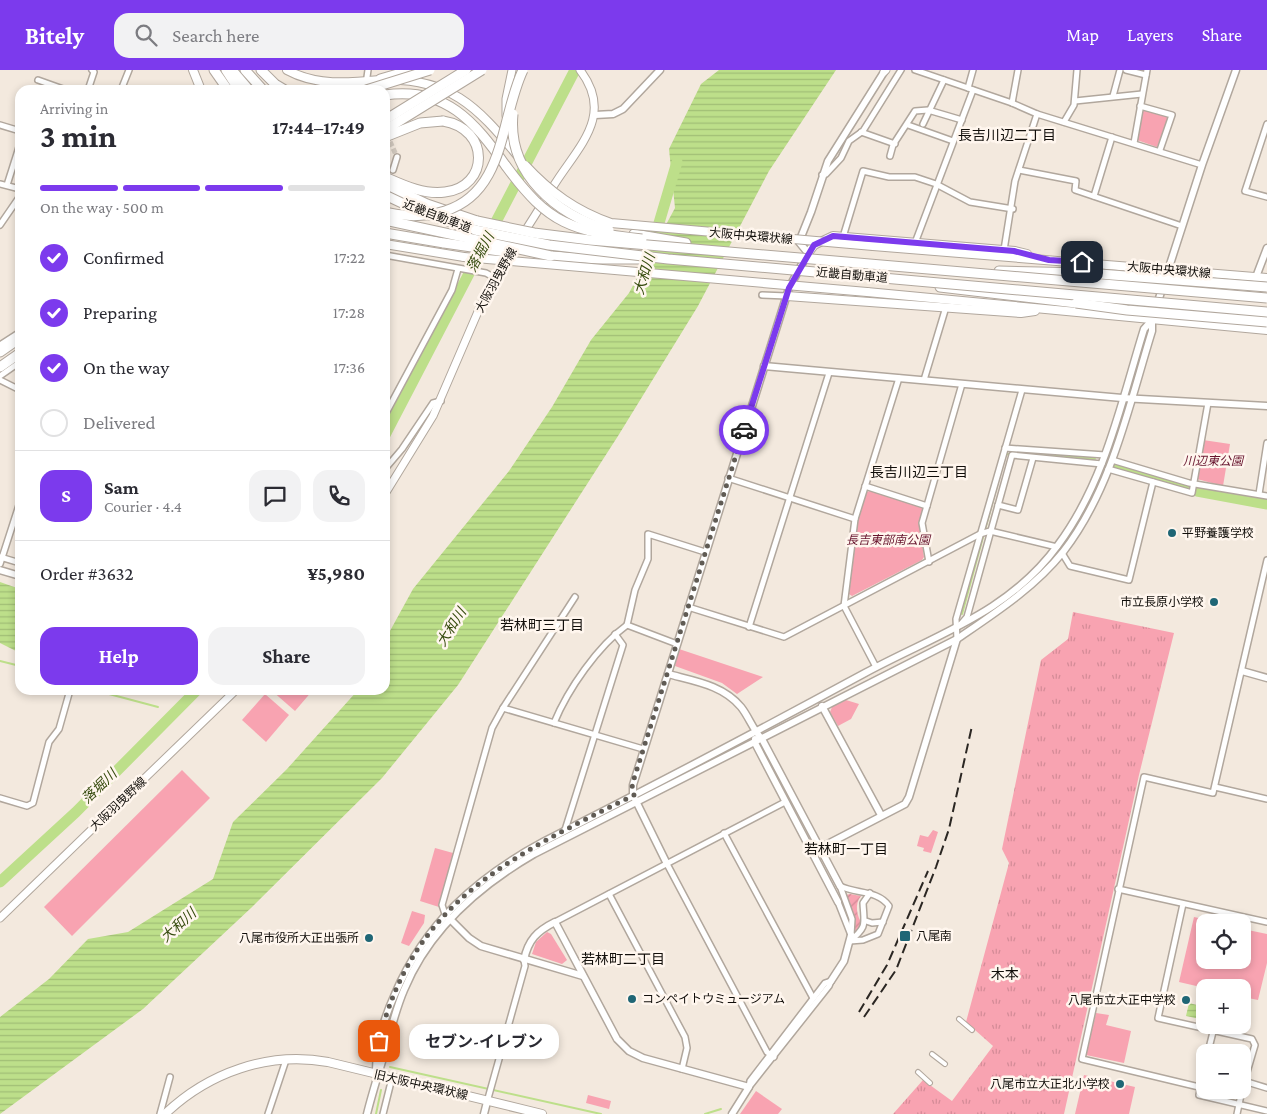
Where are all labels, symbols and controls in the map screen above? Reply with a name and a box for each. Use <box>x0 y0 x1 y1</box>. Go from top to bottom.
search box <box>114 13 464 58</box>
icon: search <box>132 21 160 49</box>
text: Bitely <box>25 22 84 49</box>
text: Search here <box>172 25 259 46</box>
text: Map <box>1066 25 1099 45</box>
text: Layers <box>1127 25 1174 45</box>
text: Share <box>1202 25 1242 45</box>
text: Arriving in <box>40 100 108 117</box>
text: 17:44–17:49 <box>272 117 365 138</box>
text: 3 min <box>40 118 117 154</box>
district label: 長吉川辺二丁目 <box>958 127 1056 143</box>
street label: 近畿自動車道 <box>401 197 473 235</box>
text: On the way · 500 m <box>40 199 164 216</box>
street label: 大阪中央環状線 <box>709 225 793 247</box>
water label: 落堀川 <box>463 228 498 274</box>
pin <box>1061 241 1103 283</box>
icon: check <box>40 244 68 272</box>
street label: 大阪羽曳野線 <box>472 245 520 315</box>
text: Confirmed <box>83 247 164 268</box>
icon: home <box>1068 248 1096 276</box>
text: 17:22 <box>334 249 365 266</box>
water label: 大和川 <box>630 250 658 296</box>
street label: 大阪中央環状線 <box>1127 259 1211 281</box>
street label: 近畿自動車道 <box>816 265 888 285</box>
icon: check <box>40 299 68 327</box>
text: Preparing <box>83 302 157 323</box>
text: 17:28 <box>333 304 365 321</box>
icon: check <box>40 354 68 382</box>
text: On the way <box>83 357 169 378</box>
text: 17:36 <box>333 359 365 376</box>
courier <box>719 405 769 455</box>
text: Delivered <box>83 412 156 433</box>
icon: car <box>730 416 758 444</box>
park label: 川辺東公園 <box>1183 454 1245 468</box>
district label: 長吉川辺三丁目 <box>870 464 968 480</box>
button: chat <box>249 470 301 522</box>
button: phone <box>313 470 365 522</box>
text: Sam <box>104 477 139 498</box>
text: S <box>61 485 71 506</box>
text: Courier · 4.4 <box>104 498 182 515</box>
place label: 平野養護学校 <box>1182 526 1254 540</box>
marker: 平野養護学校 <box>1166 527 1178 539</box>
park label: 長吉東部南公園 <box>846 533 932 547</box>
text: Order #3632 <box>40 563 134 584</box>
text: ¥5,980 <box>307 563 365 584</box>
place label: 市立長原小学校 <box>1120 595 1204 609</box>
marker: 市立長原小学校 <box>1208 596 1220 608</box>
water label: 大和川 <box>433 603 470 649</box>
district label: 若林町三丁目 <box>500 617 584 633</box>
button: Help <box>40 627 198 685</box>
button: Share <box>208 627 365 685</box>
water label: 落堀川 <box>78 764 121 806</box>
street label: 大阪羽曳野線 <box>87 774 149 834</box>
district label: 若林町一丁目 <box>804 841 888 857</box>
water label: 大和川 <box>157 904 200 945</box>
map controls <box>1196 914 1251 1099</box>
button: locate <box>1196 914 1251 969</box>
marker: 八尾南 <box>898 929 912 943</box>
place label: 八尾南 <box>916 929 952 943</box>
place label: 八尾市役所大正出張所 <box>239 931 359 945</box>
marker: 八尾市役所大正出張所 <box>363 932 375 944</box>
district label: 若林町二丁目 <box>581 951 665 967</box>
district label: 木本 <box>991 966 1019 982</box>
button: + <box>1196 979 1251 1034</box>
place label: コンペイトウミュージアム <box>642 992 785 1006</box>
marker: コンペイトウミュージアム <box>626 993 638 1005</box>
place label: 八尾市立大正中学校 <box>1068 993 1176 1007</box>
marker: 八尾市立大正中学校 <box>1180 994 1192 1006</box>
pin <box>358 1020 400 1062</box>
callout: セブン-イレブン <box>409 1024 559 1058</box>
icon: bag <box>365 1027 393 1055</box>
text: セブン-イレブン <box>425 1033 543 1050</box>
button: − <box>1196 1044 1251 1099</box>
street label: 旧大阪中央環状線 <box>373 1067 469 1103</box>
place label: 八尾市立大正北小学校 <box>990 1077 1110 1091</box>
marker: 八尾市立大正北小学校 <box>1114 1078 1126 1090</box>

